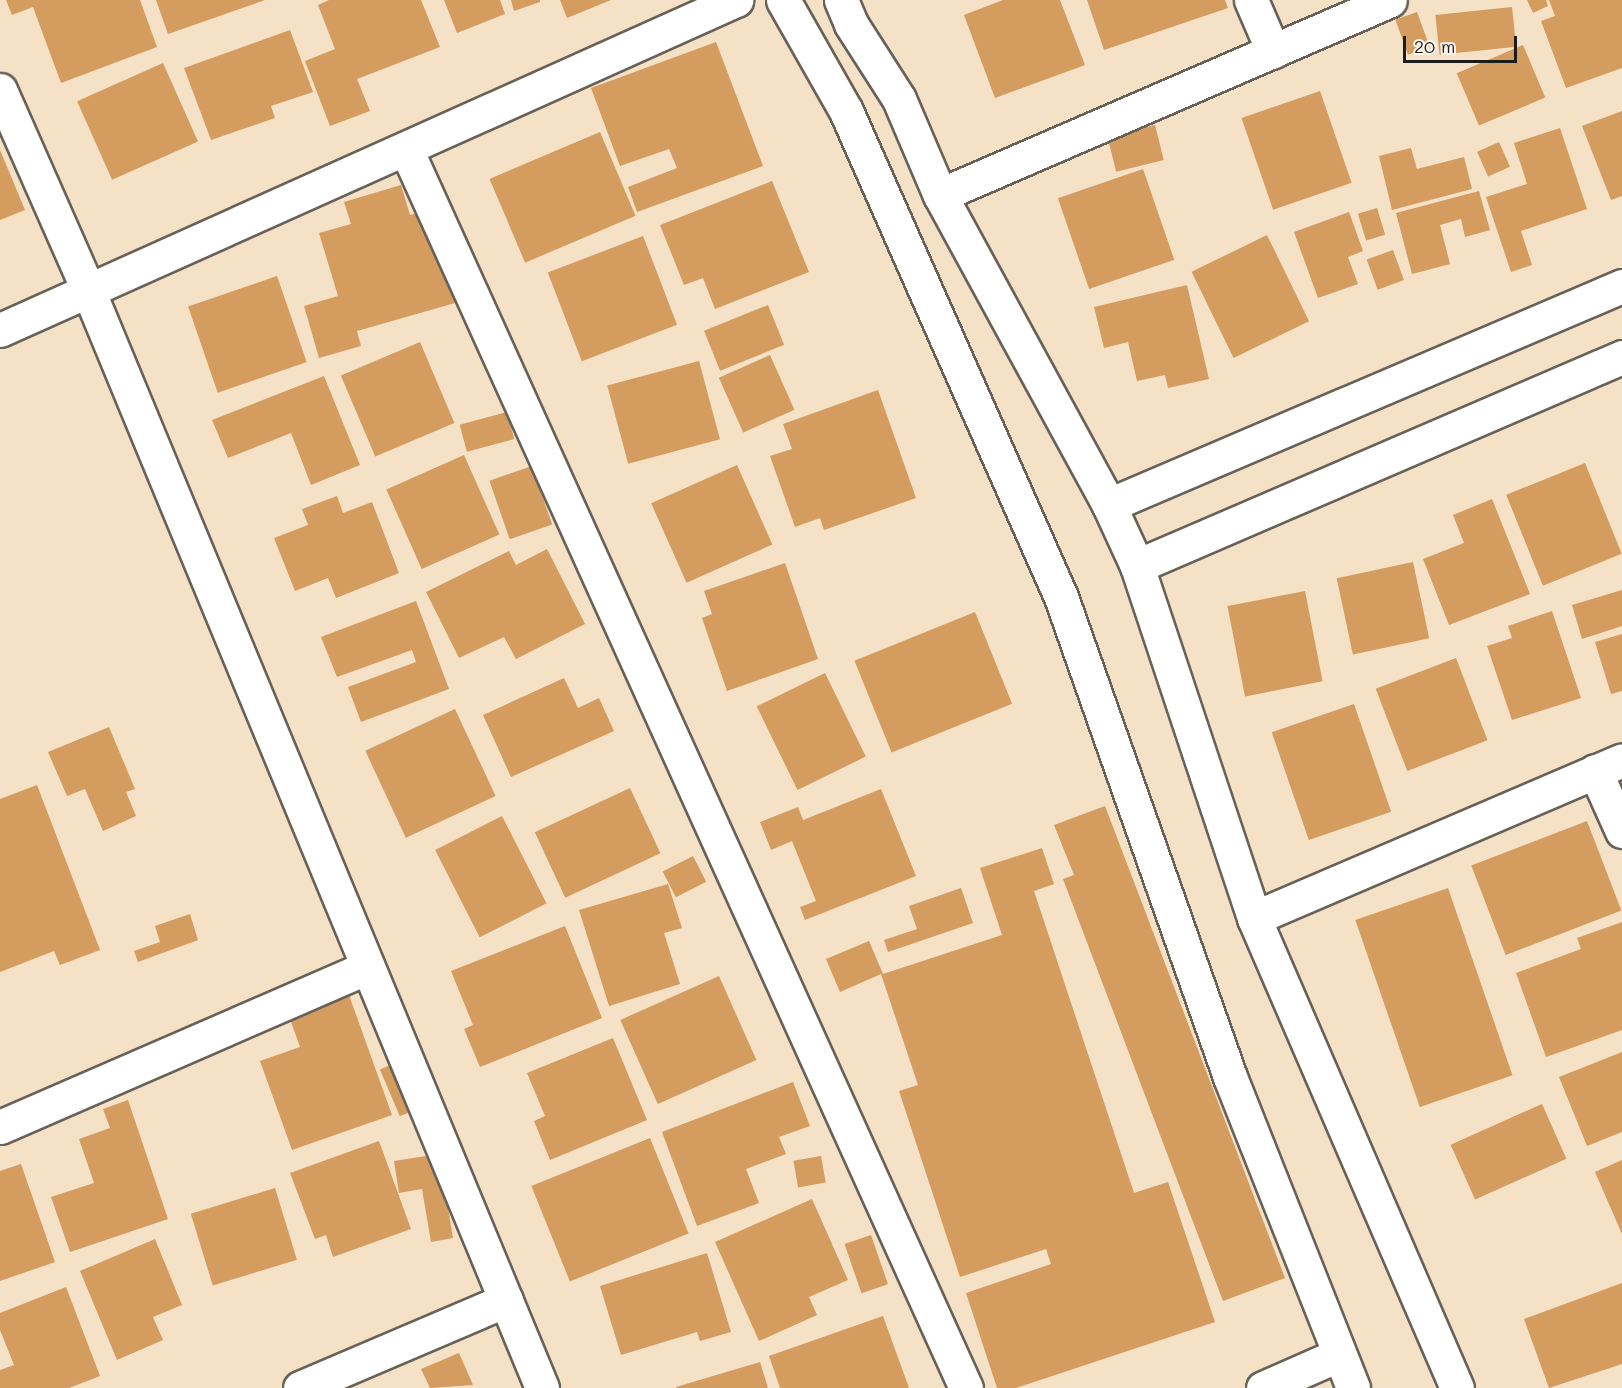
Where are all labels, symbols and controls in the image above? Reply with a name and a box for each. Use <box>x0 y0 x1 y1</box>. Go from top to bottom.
scale bar <box>1406 24 1520 62</box>
text: 20 m <box>1414 34 1455 58</box>

